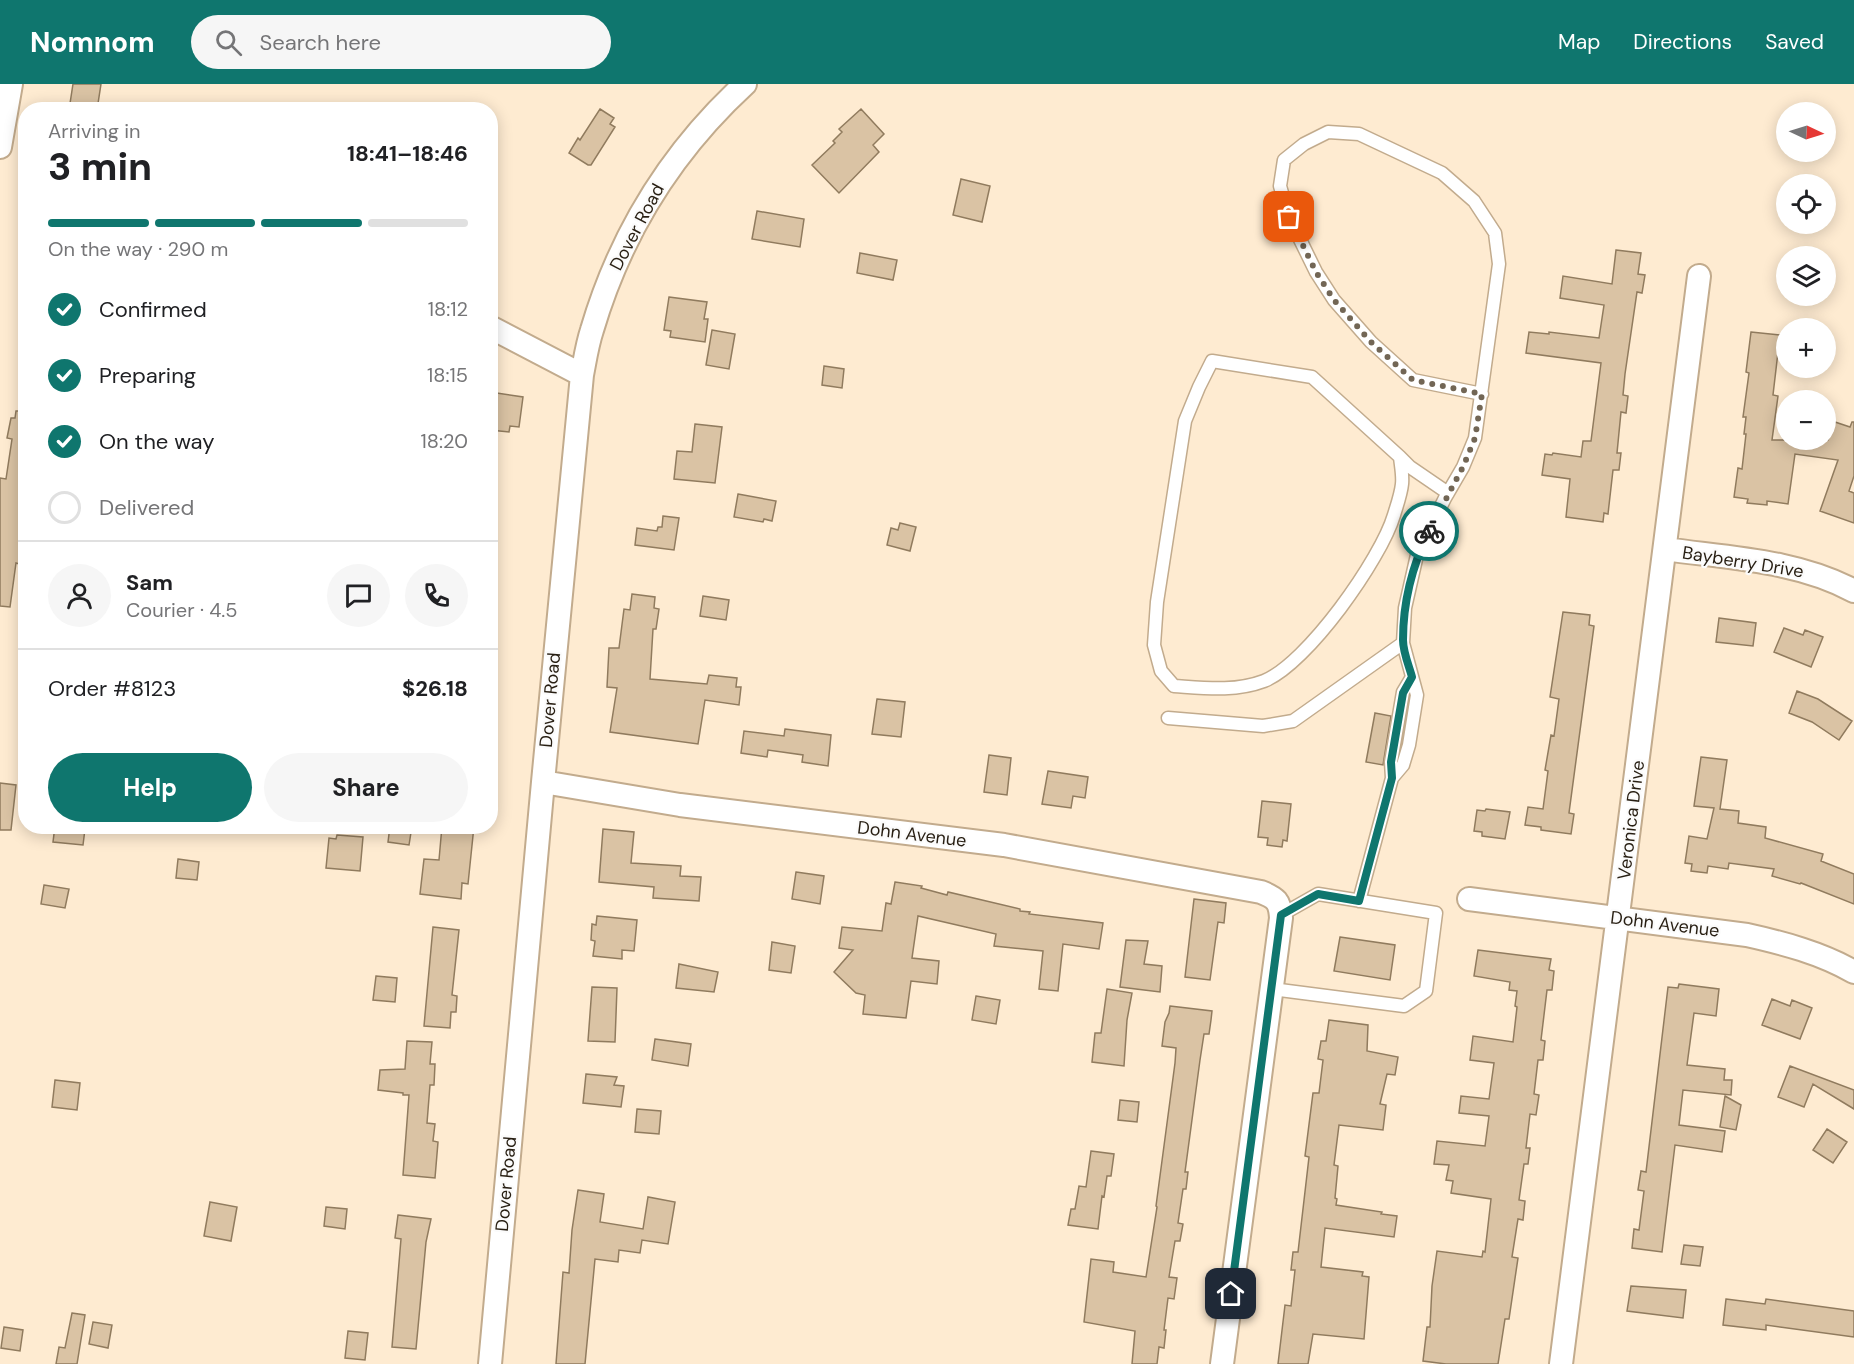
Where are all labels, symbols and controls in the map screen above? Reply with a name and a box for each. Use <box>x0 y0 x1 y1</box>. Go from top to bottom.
search box <box>191 15 611 69</box>
text: Nomnom <box>30 24 155 61</box>
icon: search <box>212 26 245 59</box>
text: Search here <box>260 28 381 57</box>
text: Map <box>1558 28 1600 56</box>
text: Directions <box>1633 28 1732 56</box>
text: Saved <box>1765 28 1824 56</box>
north arrow <box>1776 102 1836 162</box>
map controls <box>1776 102 1836 450</box>
text: Arriving in <box>48 118 140 144</box>
text: 18:41–18:46 <box>347 139 468 168</box>
text: 3 min <box>48 141 152 192</box>
button: locate <box>1776 174 1836 234</box>
street label: Dover Road <box>604 179 670 275</box>
pin <box>1263 191 1314 242</box>
icon: bag <box>1272 200 1305 233</box>
text: On the way · 290 m <box>48 236 228 262</box>
button: layers <box>1776 246 1836 306</box>
icon: check <box>48 293 81 326</box>
text: Confirmed <box>99 295 207 324</box>
text: 18:12 <box>428 296 468 322</box>
button: + <box>1776 318 1836 378</box>
icon: check <box>48 359 81 392</box>
text: Preparing <box>99 361 196 390</box>
text: 18:15 <box>427 362 468 388</box>
button: − <box>1776 390 1836 450</box>
icon: check <box>48 425 81 458</box>
text: On the way <box>99 427 214 456</box>
text: 18:20 <box>421 428 468 454</box>
text: Delivered <box>99 493 194 522</box>
courier <box>1399 501 1459 561</box>
icon: bike <box>1413 515 1446 548</box>
street label: Bayberry Drive <box>1681 541 1805 583</box>
button: person <box>48 564 111 627</box>
button: chat <box>327 564 390 627</box>
button: phone <box>405 564 468 627</box>
text: Sam <box>126 568 173 597</box>
text: Courier · 4.5 <box>126 597 238 623</box>
street label: Dover Road <box>534 652 566 748</box>
text: Order #8123 <box>48 674 176 703</box>
text: $26.18 <box>402 674 468 703</box>
button: Help <box>48 753 252 822</box>
button: Share <box>264 753 468 822</box>
street label: Veronica Drive <box>1612 759 1650 881</box>
street label: Dohn Avenue <box>856 815 968 853</box>
street label: Dohn Avenue <box>1609 905 1721 943</box>
street label: Dover Road <box>490 1136 522 1232</box>
pin <box>1205 1268 1256 1319</box>
icon: home <box>1214 1277 1247 1310</box>

